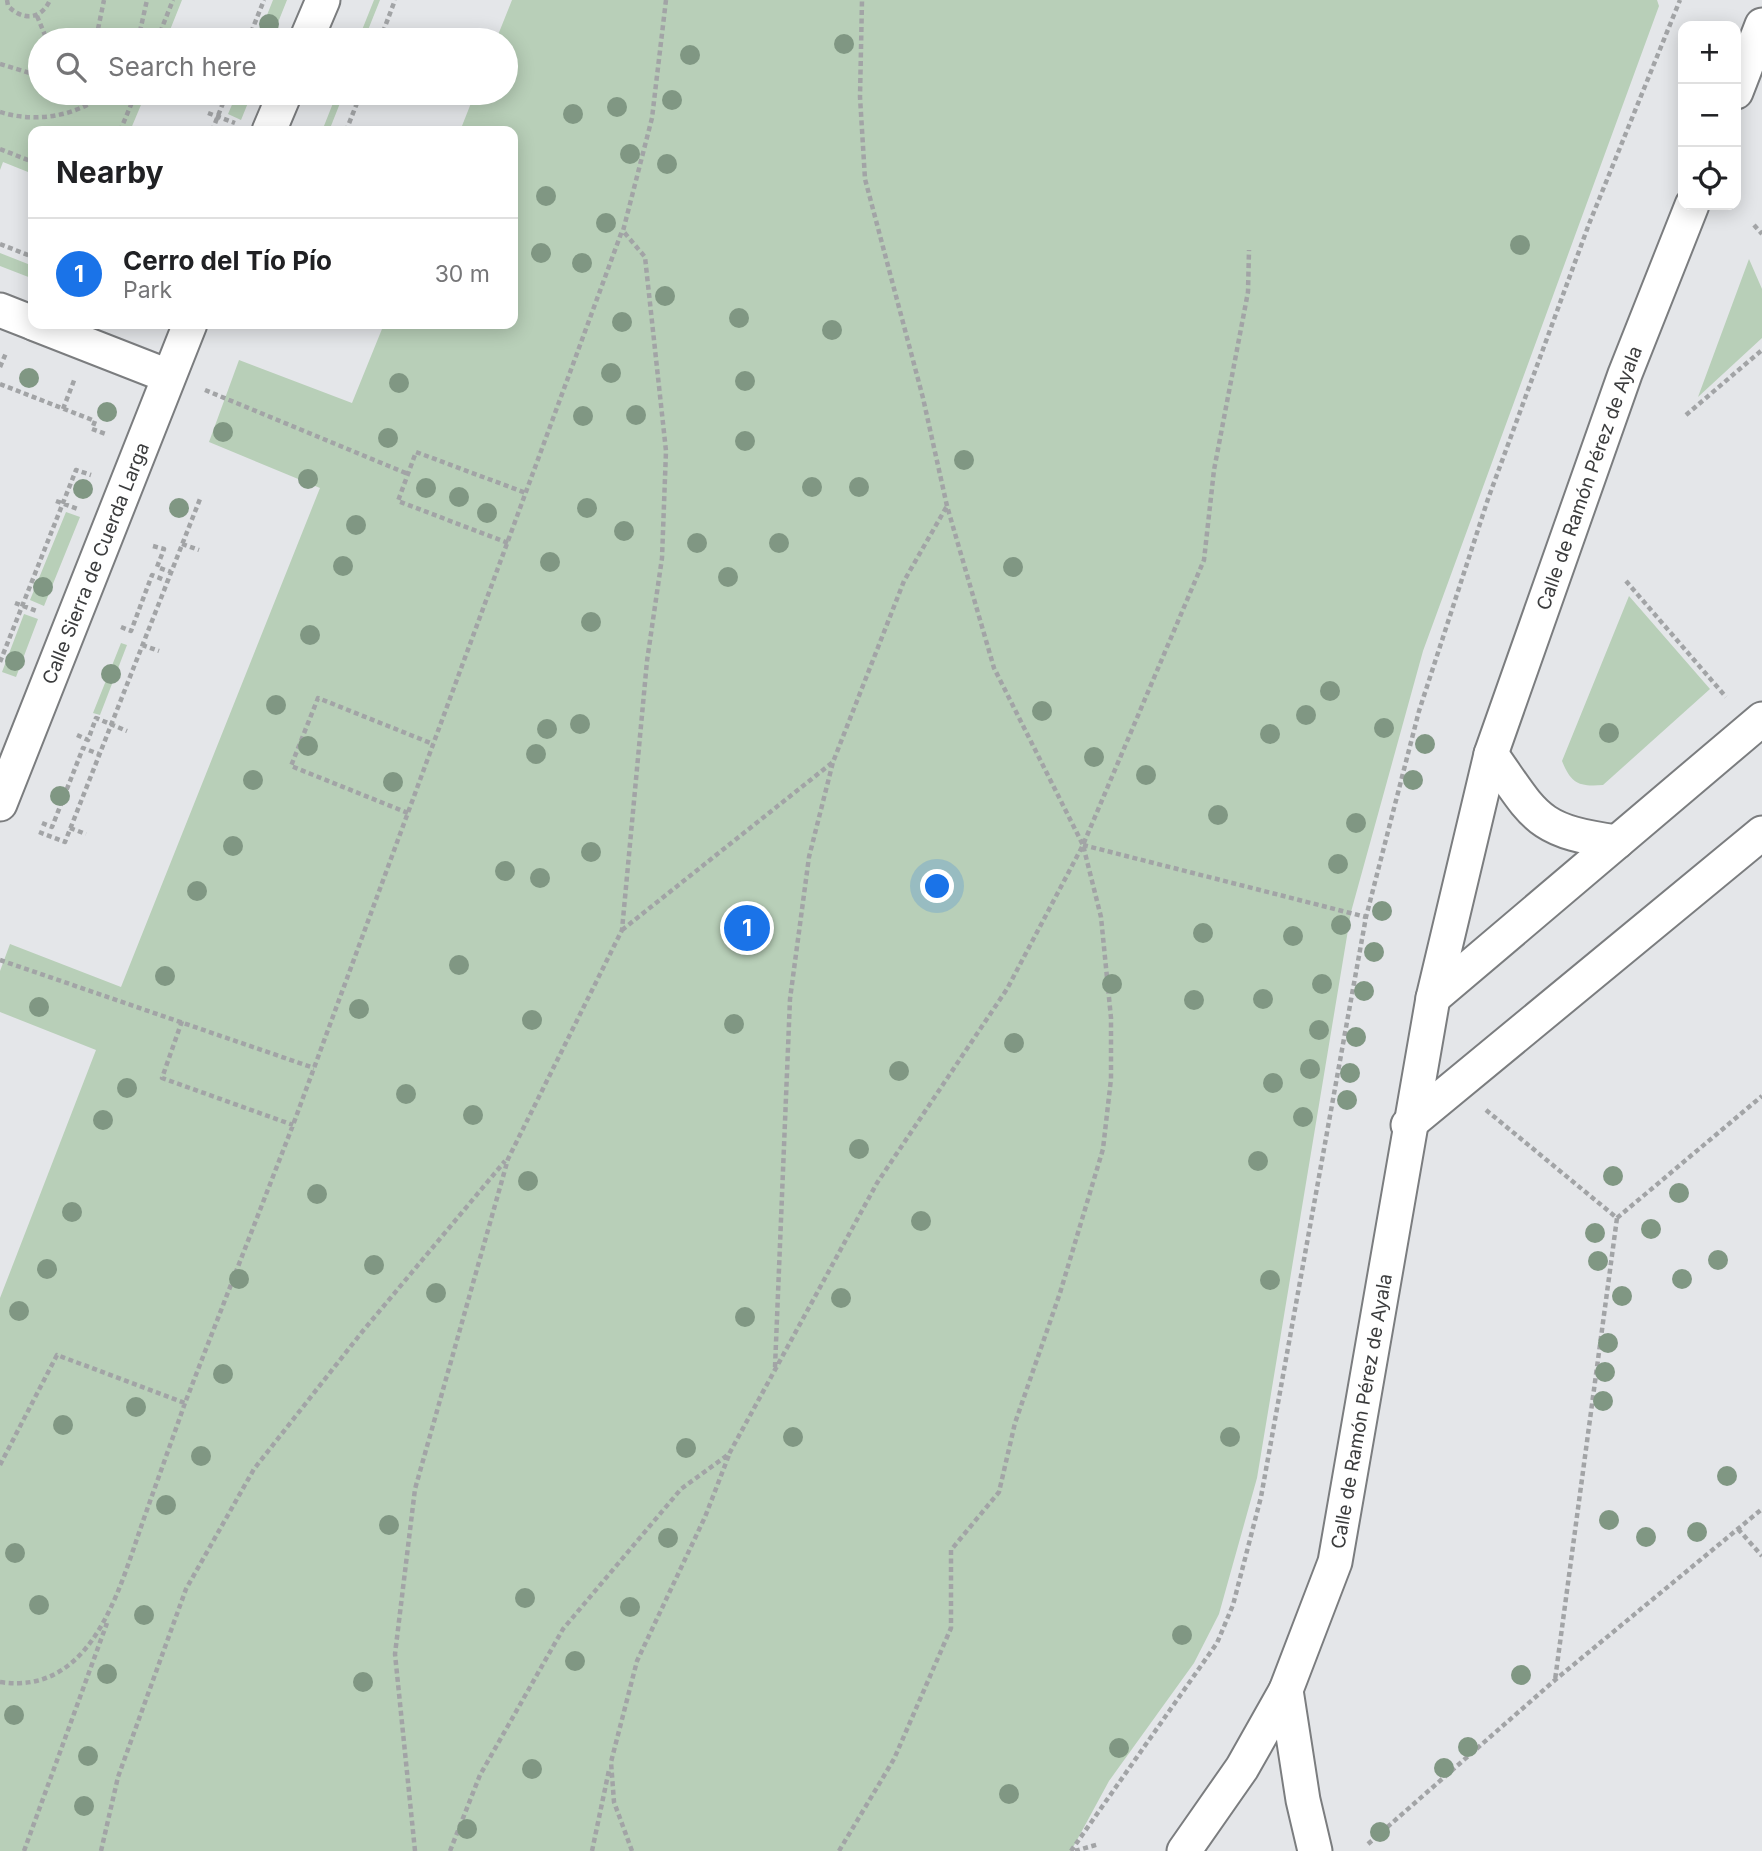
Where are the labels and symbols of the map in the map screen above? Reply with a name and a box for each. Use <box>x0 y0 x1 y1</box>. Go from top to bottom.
street label: Calle de Ramón Pérez de Ayala <box>1532 343 1647 613</box>
street label: Calle Sierra de Cuerda Larga <box>38 439 154 688</box>
your location <box>920 869 954 903</box>
pin: 1 <box>724 902 770 954</box>
street label: Calle de Ramón Pérez de Ayala <box>1327 1272 1397 1551</box>

